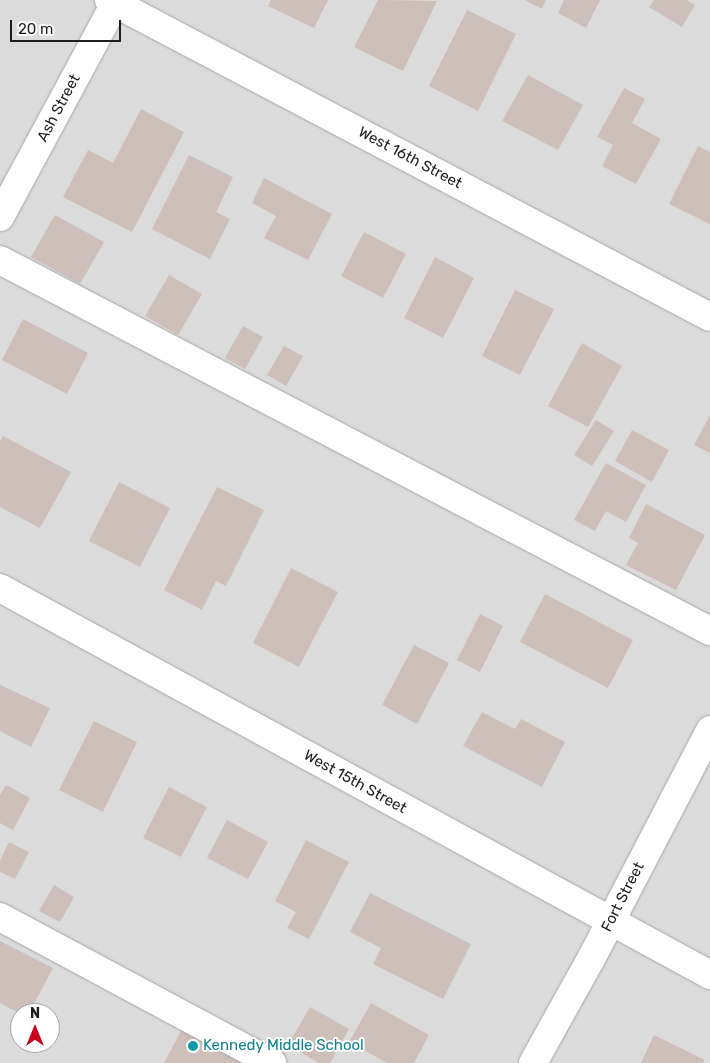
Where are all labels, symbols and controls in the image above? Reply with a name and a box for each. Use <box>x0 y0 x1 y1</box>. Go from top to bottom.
scale bar <box>12 10 124 42</box>
text: 20 m <box>18 20 53 38</box>
street label: Ash Street <box>34 71 84 145</box>
street label: West 16th Street <box>355 123 465 193</box>
street label: West 15th Street <box>300 746 410 818</box>
street label: Fort Street <box>598 859 648 935</box>
north arrow <box>10 1003 60 1053</box>
text: N <box>30 1005 40 1022</box>
place label: Kennedy Middle School <box>203 1037 364 1055</box>
marker: Kennedy Middle School <box>187 1040 199 1052</box>

